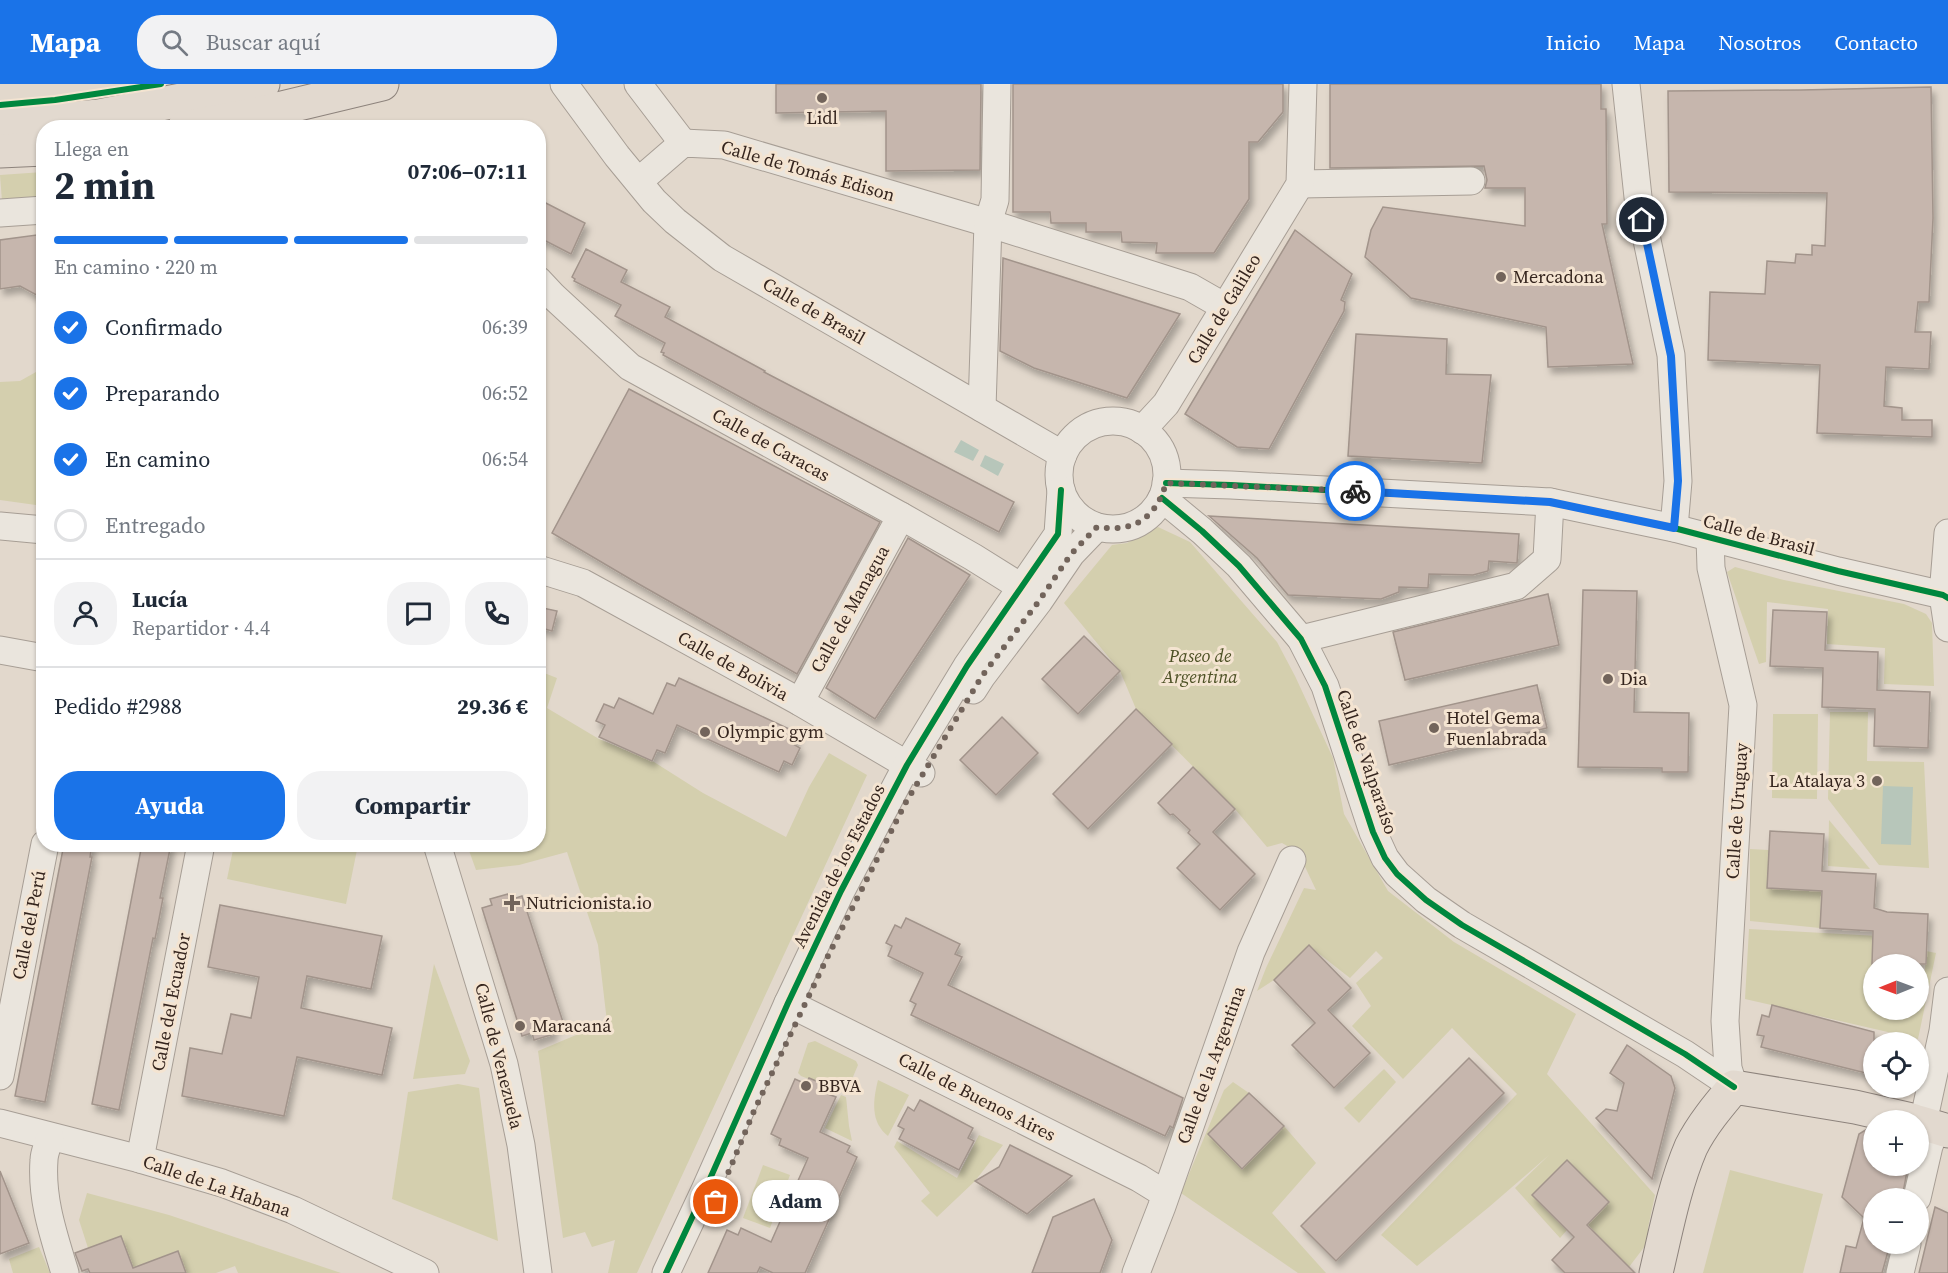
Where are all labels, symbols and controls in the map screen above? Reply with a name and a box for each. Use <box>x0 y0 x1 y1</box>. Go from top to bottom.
search box <box>137 15 557 69</box>
text: Mapa <box>30 23 101 61</box>
icon: search <box>158 26 191 59</box>
text: Buscar aquí <box>206 27 321 57</box>
text: Inicio <box>1546 28 1600 57</box>
text: Mapa <box>1633 28 1685 57</box>
text: Nosotros <box>1718 28 1801 57</box>
text: Contacto <box>1834 28 1918 57</box>
marker: Lidl <box>815 91 829 105</box>
place label: Lidl <box>806 105 838 130</box>
street label: Calle de Tomás Edison <box>718 134 898 207</box>
text: Llega en <box>54 135 129 163</box>
text: 07:06–07:11 <box>408 156 528 186</box>
text: 2 min <box>54 159 155 212</box>
pin <box>1616 194 1667 245</box>
icon: home <box>1625 203 1658 236</box>
street label: Calle de Galileo <box>1181 249 1266 369</box>
text: En camino · 220 m <box>54 253 218 281</box>
place label: Mercadona <box>1513 264 1604 289</box>
marker: Mercadona <box>1494 270 1508 284</box>
street label: Calle de Brasil <box>758 271 870 350</box>
icon: check <box>54 311 87 344</box>
text: Confirmado <box>105 312 223 342</box>
text: 06:39 <box>482 313 528 341</box>
icon: check <box>54 377 87 410</box>
text: Preparando <box>105 378 220 408</box>
text: 06:52 <box>482 379 528 407</box>
street label: Calle de Caracas <box>708 402 835 487</box>
icon: check <box>54 443 87 476</box>
text: En camino <box>105 444 210 474</box>
text: 06:54 <box>482 445 528 473</box>
courier <box>1325 461 1385 521</box>
icon: bike <box>1339 475 1372 508</box>
street label: Calle de Brasil <box>1701 508 1818 561</box>
text: Entregado <box>105 510 206 540</box>
street label: Calle de Managua <box>804 540 895 677</box>
button: person <box>54 582 117 645</box>
button: chat <box>387 582 450 645</box>
button: phone <box>465 582 528 645</box>
text: Lucía <box>132 584 188 614</box>
text: Repartidor · 4.4 <box>132 614 270 642</box>
street label: Calle de Bolivia <box>673 625 794 707</box>
park label: Paseo de Argentina <box>1161 643 1238 689</box>
place label: Dia <box>1620 666 1648 691</box>
marker: Dia <box>1601 672 1615 686</box>
street label: Calle de Valparaíso <box>1331 686 1404 838</box>
text: Pedido #2988 <box>54 691 182 721</box>
text: 29.36 € <box>457 691 528 721</box>
place label: Hotel Gema Fuenlabrada <box>1446 705 1548 751</box>
place label: Olympic gym <box>717 719 824 744</box>
marker: Hotel Gema Fuenlabrada <box>1427 721 1441 735</box>
marker: Olympic gym <box>698 725 712 739</box>
street label: Calle de Uruguay <box>1719 741 1754 880</box>
place label: La Atalaya 3 <box>1769 768 1865 793</box>
button: Ayuda <box>54 771 285 840</box>
button: Compartir <box>297 771 528 840</box>
marker: La Atalaya 3 <box>1870 774 1884 788</box>
street label: Avenida de los Estados <box>786 779 891 952</box>
street label: Calle del Perú <box>6 868 51 982</box>
place label: Nutricionista.io <box>526 890 652 915</box>
marker: Nutricionista.io <box>503 894 521 912</box>
street label: Calle del Ecuador <box>145 930 196 1073</box>
north arrow <box>1863 954 1929 1020</box>
map controls <box>1863 954 1929 1254</box>
street label: Calle de Venezuela <box>469 980 530 1132</box>
street label: Calle de la Argentina <box>1170 982 1251 1147</box>
place label: Maracaná <box>532 1013 612 1038</box>
marker: Maracaná <box>513 1019 527 1033</box>
button: locate <box>1863 1032 1929 1098</box>
street label: Calle de Buenos Aires <box>894 1046 1060 1147</box>
place label: BBVA <box>818 1073 861 1098</box>
marker: BBVA <box>799 1079 813 1093</box>
button: + <box>1863 1110 1929 1176</box>
street label: Calle de La Habana <box>140 1149 295 1223</box>
pin <box>690 1176 741 1227</box>
callout: Adam <box>752 1181 839 1223</box>
icon: bag <box>699 1185 732 1218</box>
text: Adam <box>769 1187 822 1215</box>
button: − <box>1863 1188 1929 1254</box>

